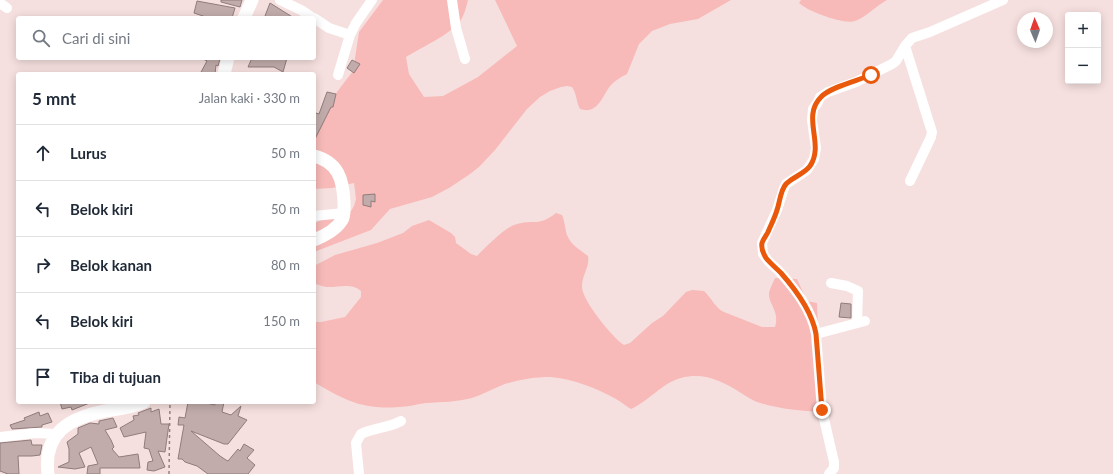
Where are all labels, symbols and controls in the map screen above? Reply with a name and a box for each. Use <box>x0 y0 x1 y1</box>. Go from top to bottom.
north arrow <box>1017 12 1053 48</box>
map controls <box>1065 12 1101 84</box>
button: + <box>1065 12 1101 48</box>
search box <box>16 16 316 60</box>
icon: search <box>30 27 52 49</box>
text: Cari di sini <box>62 29 130 47</box>
button: − <box>1065 48 1101 84</box>
route start <box>862 66 880 84</box>
text: 5 mnt <box>32 88 76 109</box>
text: Jalan kaki · 330 m <box>199 90 300 106</box>
icon: ahead <box>32 142 54 164</box>
text: Lurus <box>70 144 107 162</box>
text: 50 m <box>271 145 300 161</box>
icon: left <box>32 198 54 220</box>
text: Belok kiri <box>70 200 133 218</box>
text: 50 m <box>271 201 300 217</box>
icon: right <box>32 254 54 276</box>
text: Belok kanan <box>70 256 152 274</box>
text: 80 m <box>271 257 300 273</box>
icon: left <box>32 310 54 332</box>
text: Belok kiri <box>70 312 133 330</box>
text: 150 m <box>263 313 300 329</box>
icon: arrive <box>32 366 54 388</box>
text: Tiba di tujuan <box>70 368 161 386</box>
route end <box>813 401 831 419</box>

